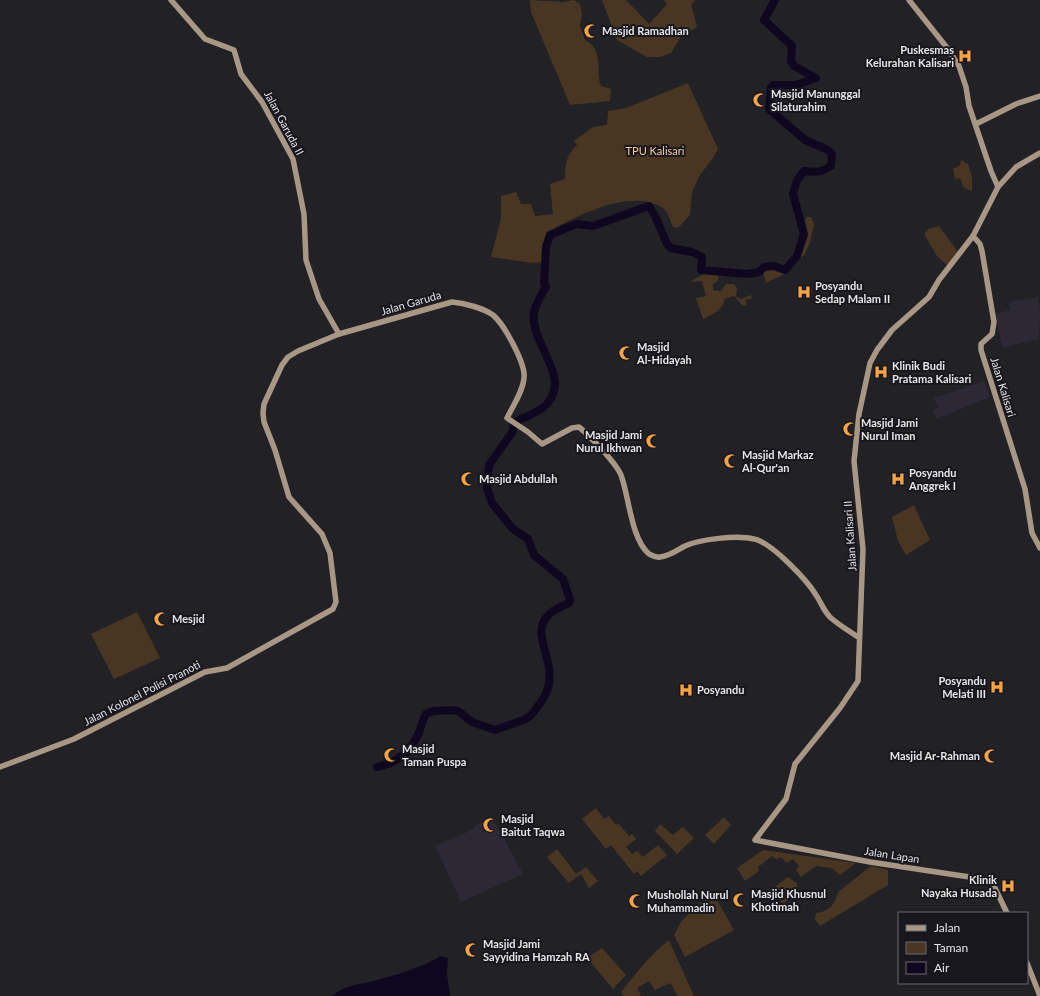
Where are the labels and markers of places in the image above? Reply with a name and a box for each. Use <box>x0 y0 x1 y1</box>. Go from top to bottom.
mosque icon: Masjid Ramadhan <box>583 23 599 39</box>
place label: Masjid Ramadhan <box>602 24 689 37</box>
place label: Puskesmas Kelurahan Kalisari <box>866 43 954 69</box>
hospital icon: Puskesmas Kelurahan Kalisari <box>957 48 973 64</box>
place label: Masjid Manunggal Silaturahim <box>771 87 861 113</box>
mosque icon: Masjid Manunggal Silaturahim <box>752 92 768 108</box>
place label: Posyandu Sedap Malam II <box>815 279 890 305</box>
hospital icon: Posyandu Sedap Malam II <box>796 284 812 300</box>
place label: Masjid Al-Hidayah <box>636 340 692 366</box>
mosque icon: Masjid Al-Hidayah <box>618 345 634 361</box>
place label: Klinik Budi Pratama Kalisari <box>892 359 972 385</box>
hospital icon: Klinik Budi Pratama Kalisari <box>873 364 889 380</box>
place label: Masjid Jami Nurul Iman <box>861 416 918 442</box>
mosque icon: Masjid Jami Nurul Iman <box>842 421 858 437</box>
place label: Masjid Jami Nurul Ikhwan <box>576 428 642 454</box>
mosque icon: Masjid Jami Nurul Ikhwan <box>645 433 661 449</box>
place label: Masjid Markaz Al-Qur'an <box>741 448 814 474</box>
mosque icon: Masjid Markaz Al-Qur'an <box>723 453 739 469</box>
place label: Posyandu Anggrek I <box>908 466 957 492</box>
mosque icon: Masjid Abdullah <box>460 471 476 487</box>
hospital icon: Posyandu Anggrek I <box>890 471 906 487</box>
place label: Masjid Abdullah <box>479 472 557 485</box>
mosque icon: Mesjid <box>153 611 169 627</box>
place label: Mesjid <box>172 612 205 625</box>
place label: Posyandu Melati III <box>938 674 986 700</box>
hospital icon: Posyandu Melati III <box>989 679 1005 695</box>
hospital icon: Posyandu <box>678 682 694 698</box>
place label: Posyandu <box>697 683 745 696</box>
place label: Masjid Taman Puspa <box>402 742 466 768</box>
mosque icon: Masjid Taman Puspa <box>383 747 399 763</box>
mosque icon: Masjid Ar-Rahman <box>983 748 999 764</box>
place label: Masjid Ar-Rahman <box>890 749 980 762</box>
place label: Masjid Baitut Taqwa <box>501 812 565 838</box>
mosque icon: Masjid Baitut Taqwa <box>482 817 498 833</box>
place label: Klinik Nayaka Husada <box>921 873 997 899</box>
hospital icon: Klinik Nayaka Husada <box>1000 878 1016 894</box>
place label: Masjid Khusnul Khotimah <box>751 887 826 913</box>
place label: Mushollah Nurul Muhammadin <box>647 888 729 914</box>
mosque icon: Masjid Khusnul Khotimah <box>732 892 748 908</box>
mosque icon: Mushollah Nurul Muhammadin <box>628 893 644 909</box>
place label: Masjid Jami Sayyidina Hamzah RA <box>483 937 590 963</box>
mosque icon: Masjid Jami Sayyidina Hamzah RA <box>464 942 480 958</box>

